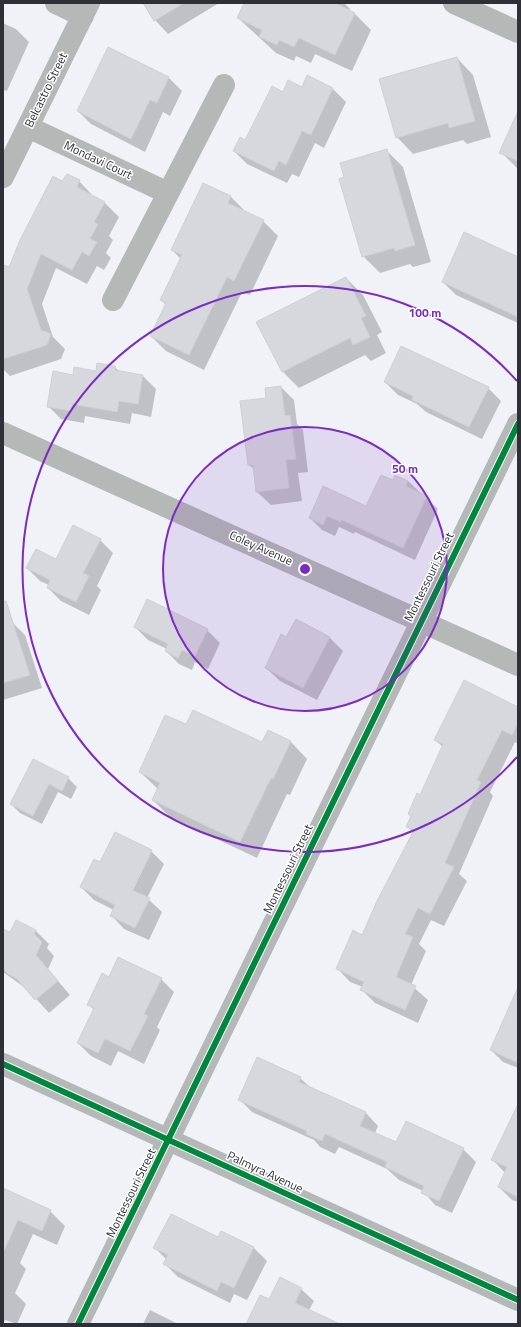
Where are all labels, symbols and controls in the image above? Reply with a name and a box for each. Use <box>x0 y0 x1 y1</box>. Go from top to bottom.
street label: Belcastro Street <box>19 48 72 130</box>
street label: Mondavi Court <box>61 135 136 184</box>
text: 100 m <box>409 303 441 322</box>
text: 50 m <box>392 459 418 478</box>
street label: Coley Avenue <box>227 525 296 570</box>
street label: Montessouri Street <box>399 528 459 625</box>
centre of rings <box>298 562 312 576</box>
street label: Montessouri Street <box>258 820 318 917</box>
street label: Montessouri Street <box>101 1144 161 1241</box>
street label: Palmyra Avenue <box>224 1146 306 1197</box>

